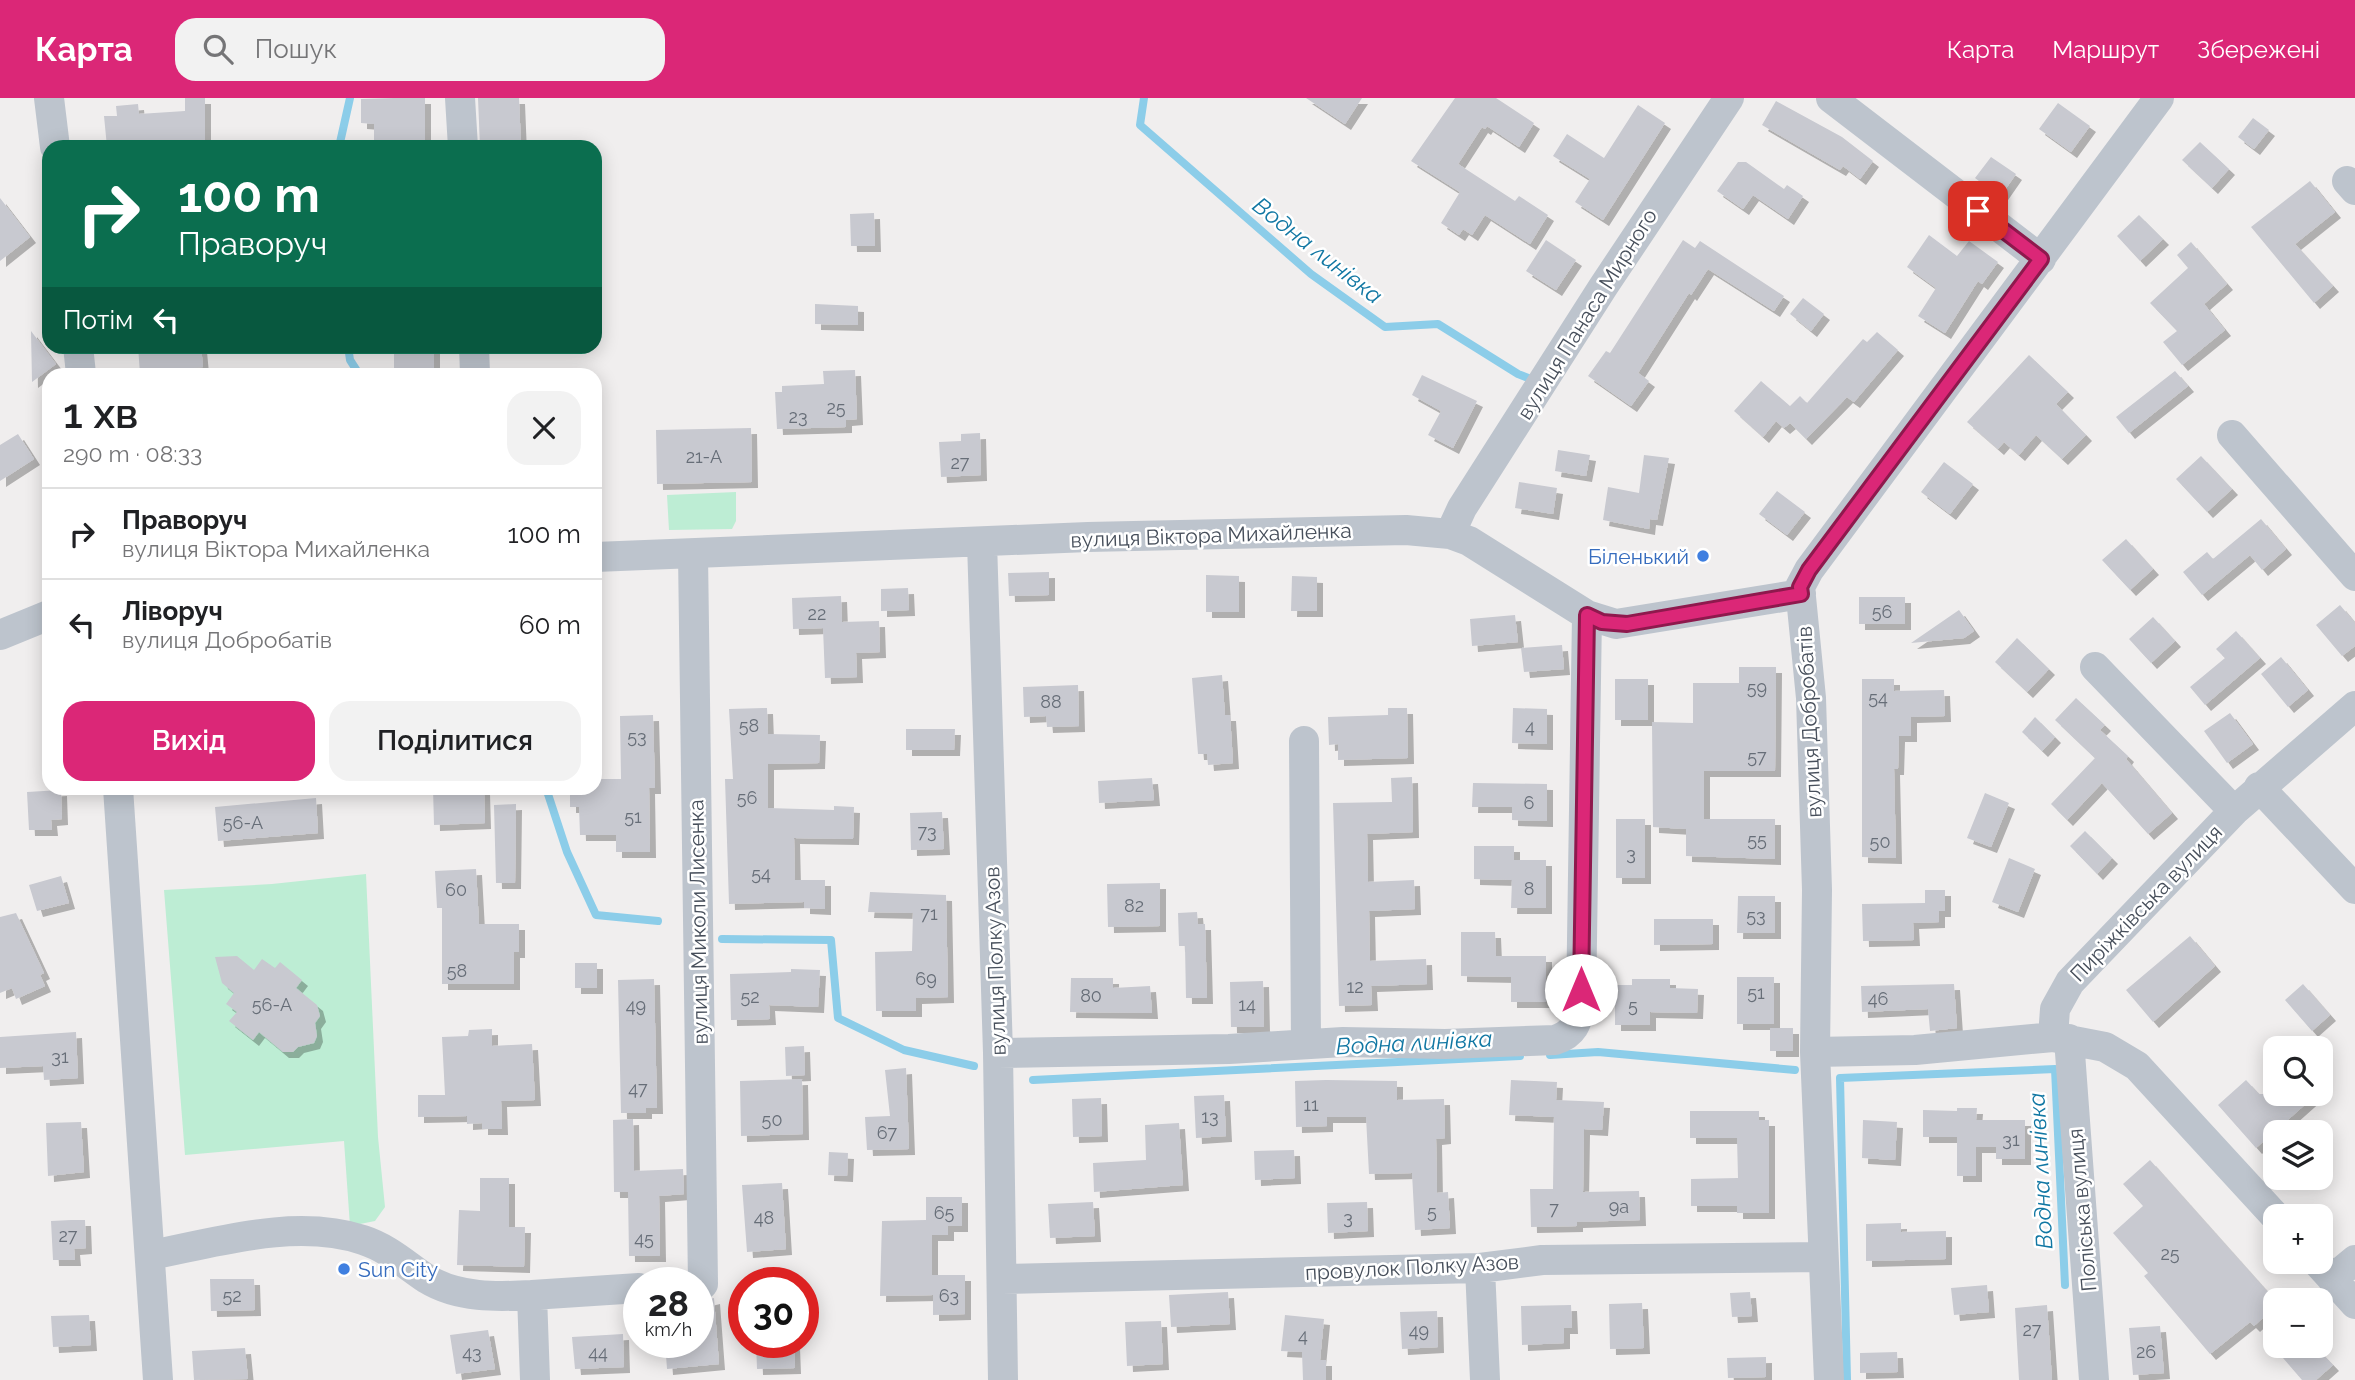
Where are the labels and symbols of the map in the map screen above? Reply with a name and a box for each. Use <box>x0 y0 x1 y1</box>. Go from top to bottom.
pin <box>1948 181 2008 241</box>
water label: Водна линівка <box>1248 191 1388 309</box>
street label: вулиця Панаса Мирного <box>1512 204 1662 424</box>
house number: 25 <box>826 397 846 418</box>
house number: 23 <box>789 406 808 427</box>
house number: 21-А <box>686 446 722 467</box>
house number: 27 <box>950 452 970 473</box>
street label: вулиця Віктора Михайленка <box>1070 518 1352 552</box>
place label: Біленький <box>1588 544 1689 569</box>
marker: Біленький <box>1695 548 1711 564</box>
house number: 56 <box>1872 601 1892 622</box>
house number: 22 <box>808 603 826 624</box>
street label: вулиця Добробатів <box>1791 626 1827 818</box>
house number: 59 <box>1747 677 1767 698</box>
house number: 54 <box>1868 687 1888 708</box>
house number: 88 <box>1040 691 1062 712</box>
house number: 58 <box>739 715 759 736</box>
house number: 4 <box>1525 716 1535 737</box>
house number: 53 <box>627 726 647 747</box>
house number: 57 <box>1747 746 1767 767</box>
house number: 56 <box>737 787 757 808</box>
house number: 6 <box>1524 792 1535 813</box>
street label: вулиця Миколи Лисенка <box>683 799 713 1045</box>
house number: 51 <box>624 806 642 827</box>
house number: 56-А <box>223 812 263 833</box>
street label: Пиріжківська вулиця <box>2065 820 2227 986</box>
house number: 73 <box>917 821 937 842</box>
house number: 55 <box>1747 829 1767 850</box>
house number: 50 <box>1870 831 1890 852</box>
house number: 3 <box>1626 843 1636 864</box>
house number: 54 <box>751 863 771 884</box>
street label: вулиця Полку Азов <box>979 866 1011 1056</box>
house number: 8 <box>1524 878 1534 899</box>
house number: 60 <box>445 879 467 900</box>
house number: 82 <box>1124 895 1144 916</box>
house number: 71 <box>920 903 938 924</box>
house number: 53 <box>1746 905 1766 926</box>
position arrow <box>1544 953 1618 1027</box>
house number: 58 <box>447 960 467 981</box>
house number: 69 <box>915 968 937 989</box>
house number: 12 <box>1346 976 1364 997</box>
house number: 51 <box>1747 982 1765 1003</box>
house number: 80 <box>1080 985 1102 1006</box>
house number: 52 <box>740 986 760 1007</box>
house number: 46 <box>1868 988 1888 1009</box>
house number: 56-А <box>252 994 292 1015</box>
house number: 14 <box>1238 994 1256 1015</box>
house number: 49 <box>626 995 646 1016</box>
house number: 5 <box>1628 995 1638 1016</box>
water label: Водна линівка <box>1335 1024 1493 1060</box>
house number: 31 <box>51 1046 69 1067</box>
house number: 47 <box>628 1078 648 1099</box>
water label: Водна линівка <box>2022 1092 2058 1250</box>
house number: 11 <box>1303 1094 1319 1115</box>
house number: 13 <box>1201 1106 1219 1127</box>
house number: 50 <box>762 1109 782 1130</box>
house number: 67 <box>877 1122 898 1143</box>
street label: Поліська вулиця <box>2062 1127 2102 1293</box>
house number: 31 <box>2002 1129 2020 1150</box>
house number: 9а <box>1609 1196 1629 1217</box>
house number: 7 <box>1549 1198 1559 1219</box>
house number: 5 <box>1427 1201 1437 1222</box>
house number: 65 <box>934 1202 955 1223</box>
house number: 48 <box>754 1207 774 1228</box>
house number: 3 <box>1343 1207 1353 1228</box>
house number: 27 <box>58 1225 78 1246</box>
house number: 45 <box>634 1228 654 1249</box>
house number: 25 <box>2160 1243 2180 1264</box>
street label: провулок Полку Азов <box>1304 1249 1520 1285</box>
place label: Sun City <box>358 1257 438 1282</box>
marker: Sun City <box>336 1261 352 1277</box>
speed limit sign: 30 <box>728 1267 819 1358</box>
house number: 52 <box>222 1285 242 1306</box>
house number: 63 <box>939 1285 959 1306</box>
house number: 27 <box>2022 1319 2042 1340</box>
house number: 49 <box>1409 1320 1429 1341</box>
house number: 4 <box>1298 1325 1308 1346</box>
house number: 26 <box>2136 1341 2156 1362</box>
house number: 43 <box>462 1342 482 1363</box>
house number: 44 <box>588 1342 608 1363</box>

